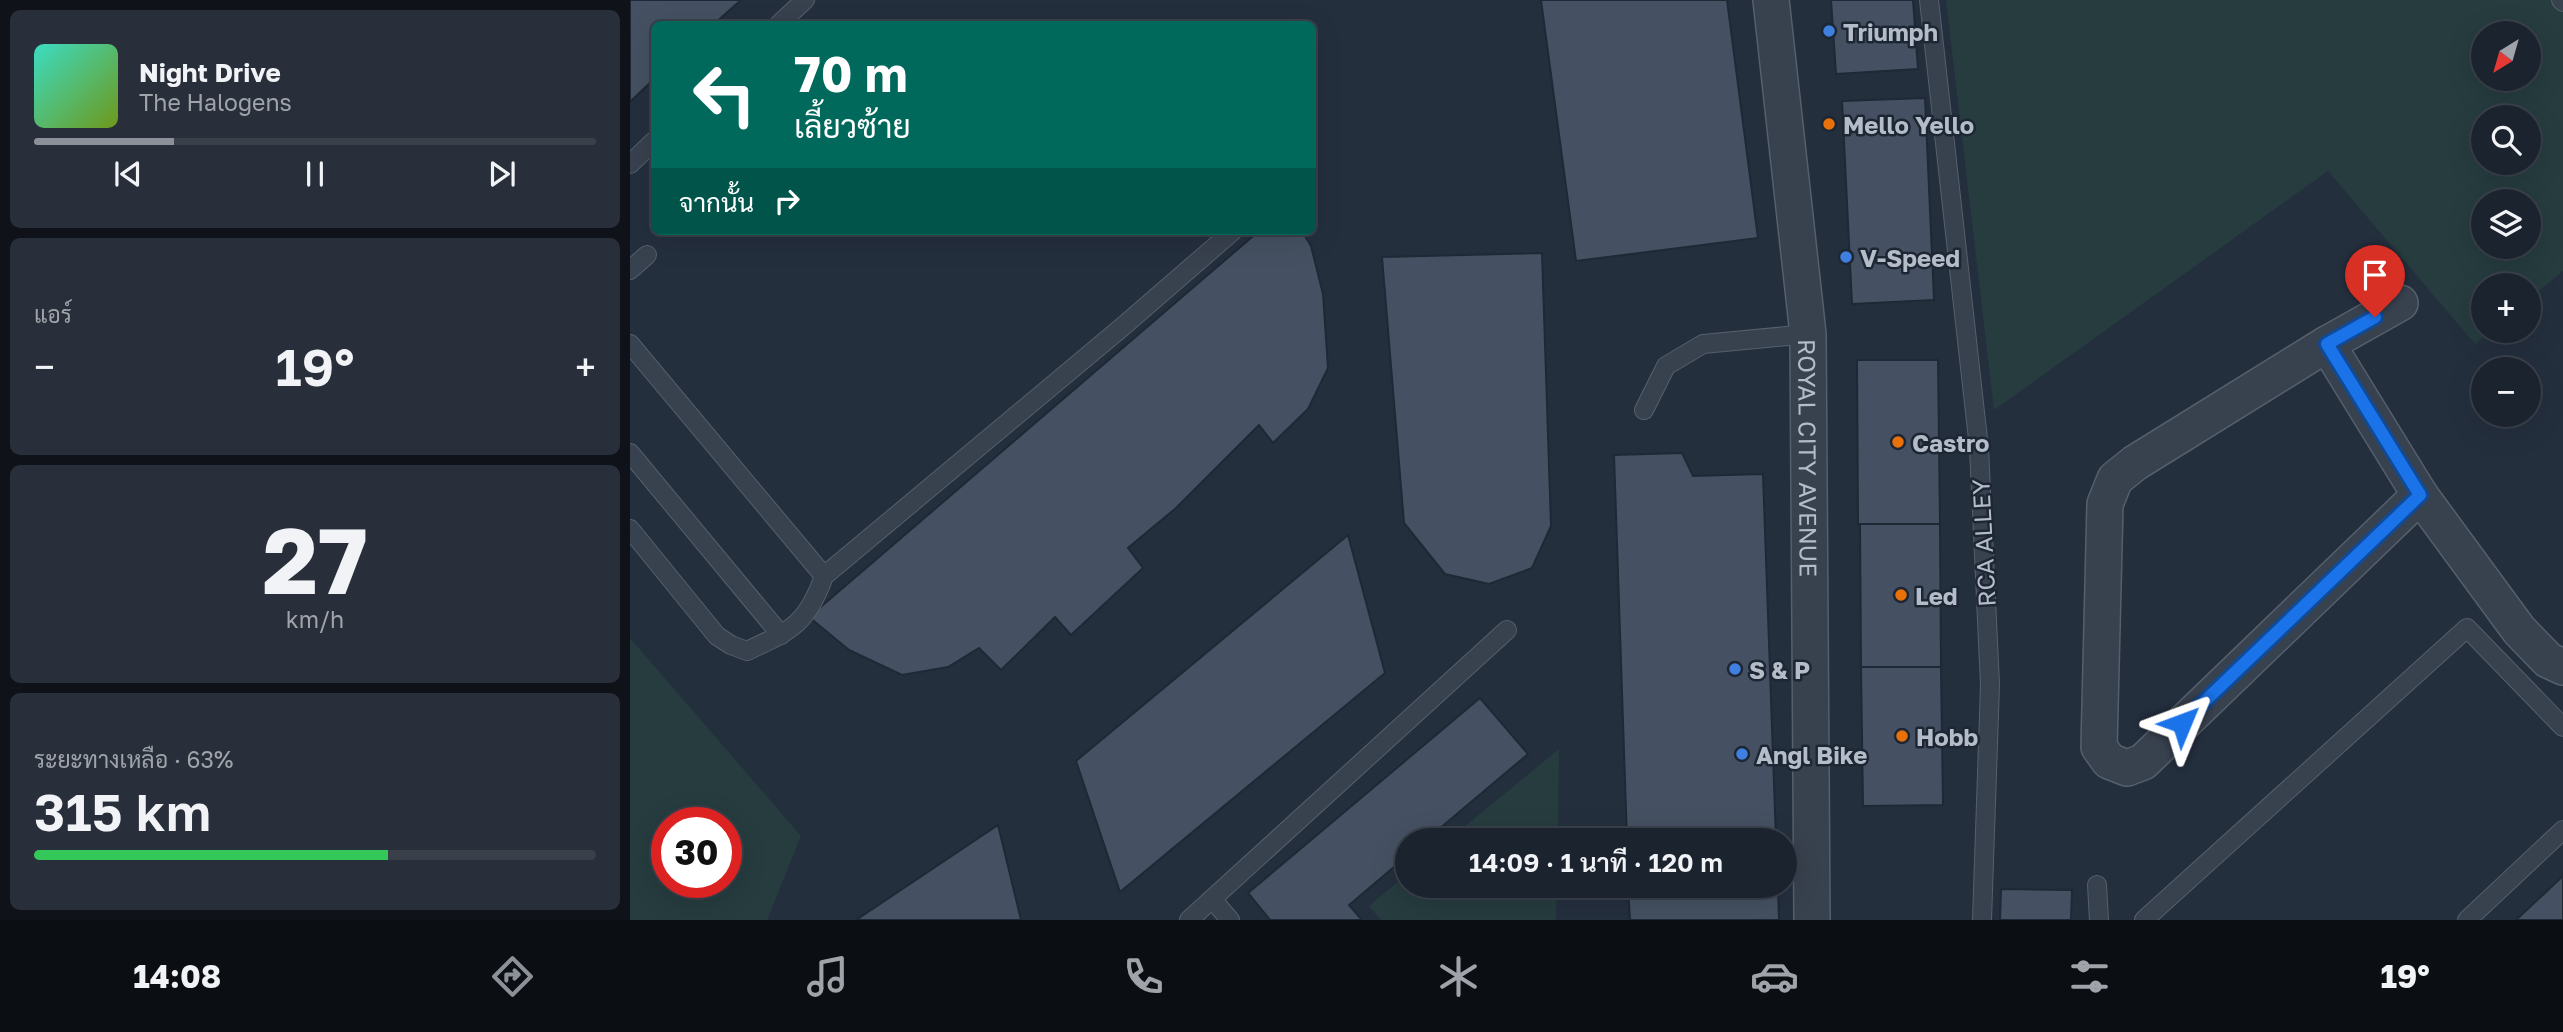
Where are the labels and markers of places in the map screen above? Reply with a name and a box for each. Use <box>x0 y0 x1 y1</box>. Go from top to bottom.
place label: Triumph <box>1843 17 1938 46</box>
marker: Triumph <box>1821 23 1837 39</box>
place label: Mello Yello <box>1843 110 1974 139</box>
marker: Mello Yello <box>1821 116 1837 132</box>
place label: V-Speed <box>1860 243 1960 272</box>
pin <box>2345 245 2405 317</box>
marker: V-Speed <box>1838 249 1854 265</box>
place label: Castro <box>1912 428 1989 457</box>
marker: Castro <box>1890 434 1906 450</box>
place label: Led <box>1915 581 1958 610</box>
marker: Led <box>1893 587 1909 603</box>
place label: S & P <box>1749 655 1810 684</box>
marker: S & P <box>1727 661 1743 677</box>
place label: Hobb <box>1916 722 1978 751</box>
marker: Hobb <box>1894 728 1910 744</box>
place label: Angl Bike <box>1756 740 1867 769</box>
marker: Angl Bike <box>1734 746 1750 762</box>

